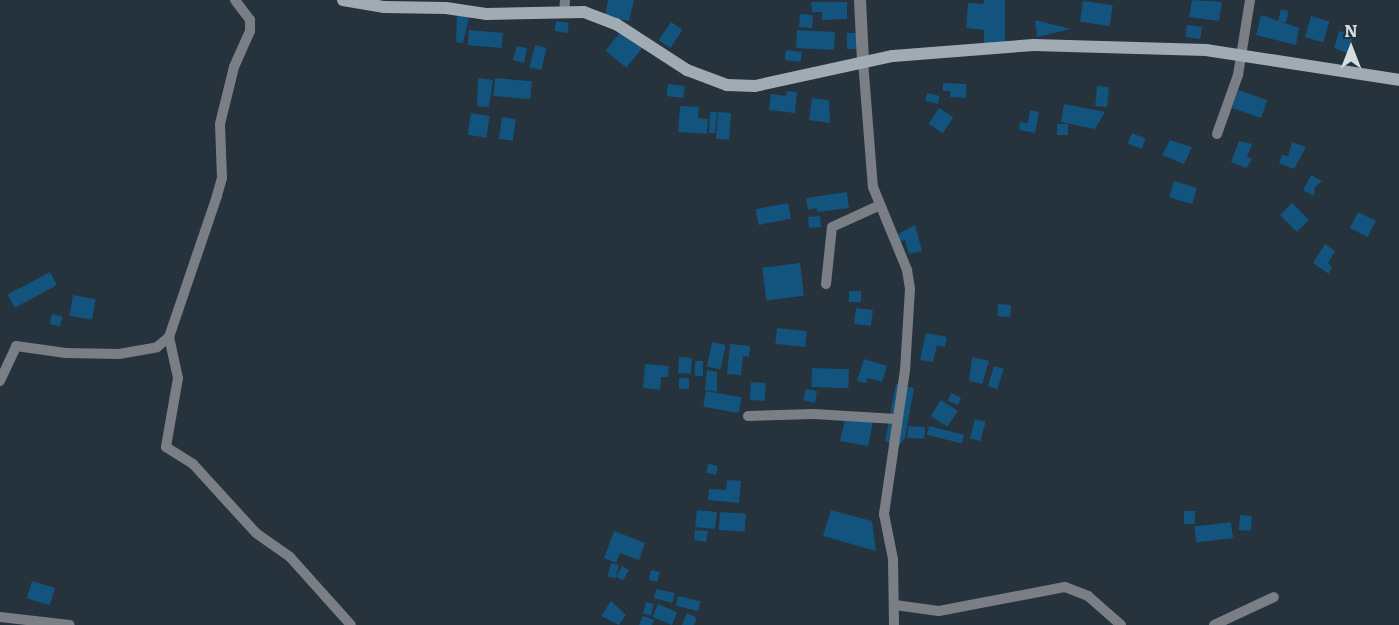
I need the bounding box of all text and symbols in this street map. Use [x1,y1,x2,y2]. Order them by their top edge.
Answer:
north arrow [1321,18,1381,78]
text: N [1344,18,1358,42]

